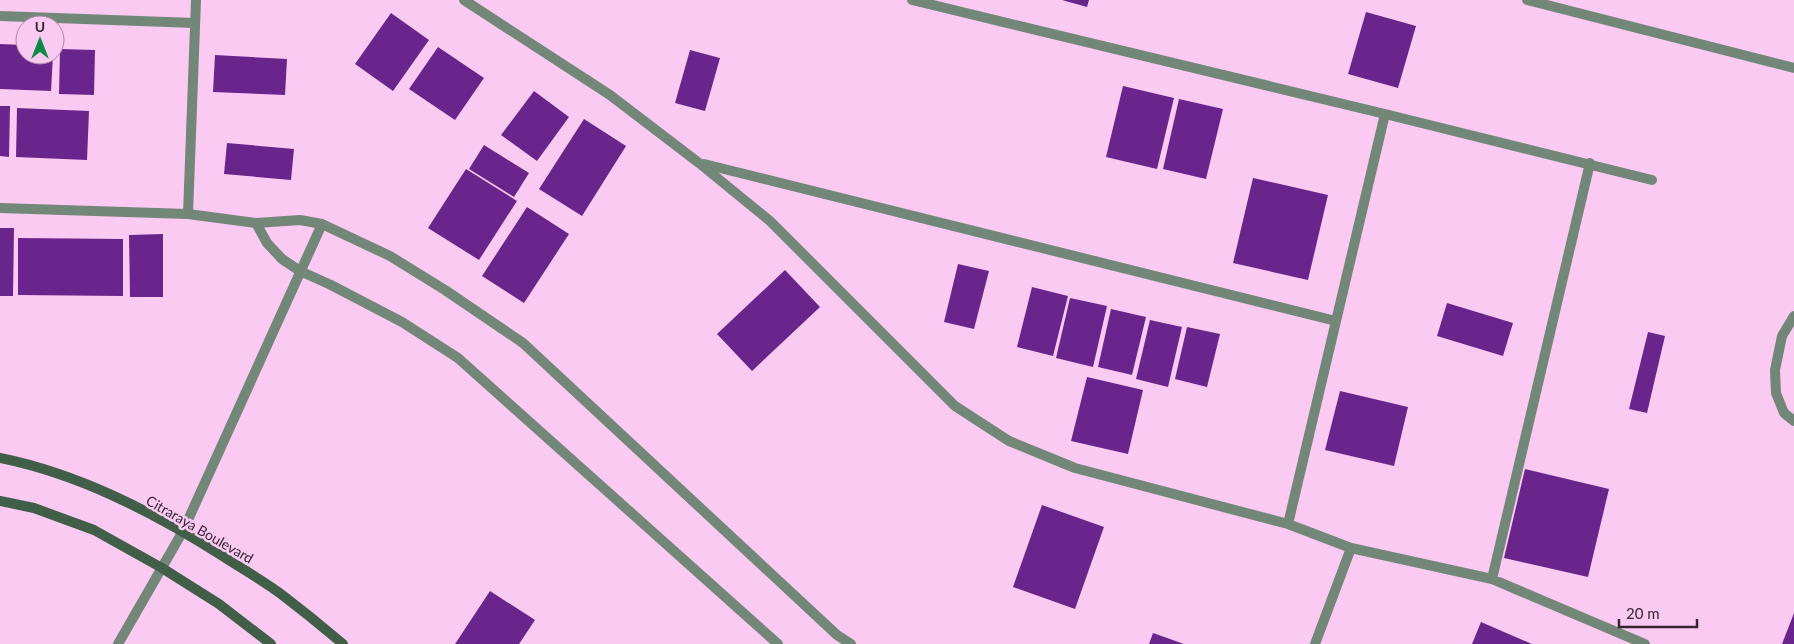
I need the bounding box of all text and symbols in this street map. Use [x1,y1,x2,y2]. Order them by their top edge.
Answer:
north arrow [15,15,65,65]
text: U [35,18,45,35]
street label: Citraraya Boulevard [143,491,257,567]
scale bar [1619,596,1696,628]
text: 20 m [1626,604,1660,622]

